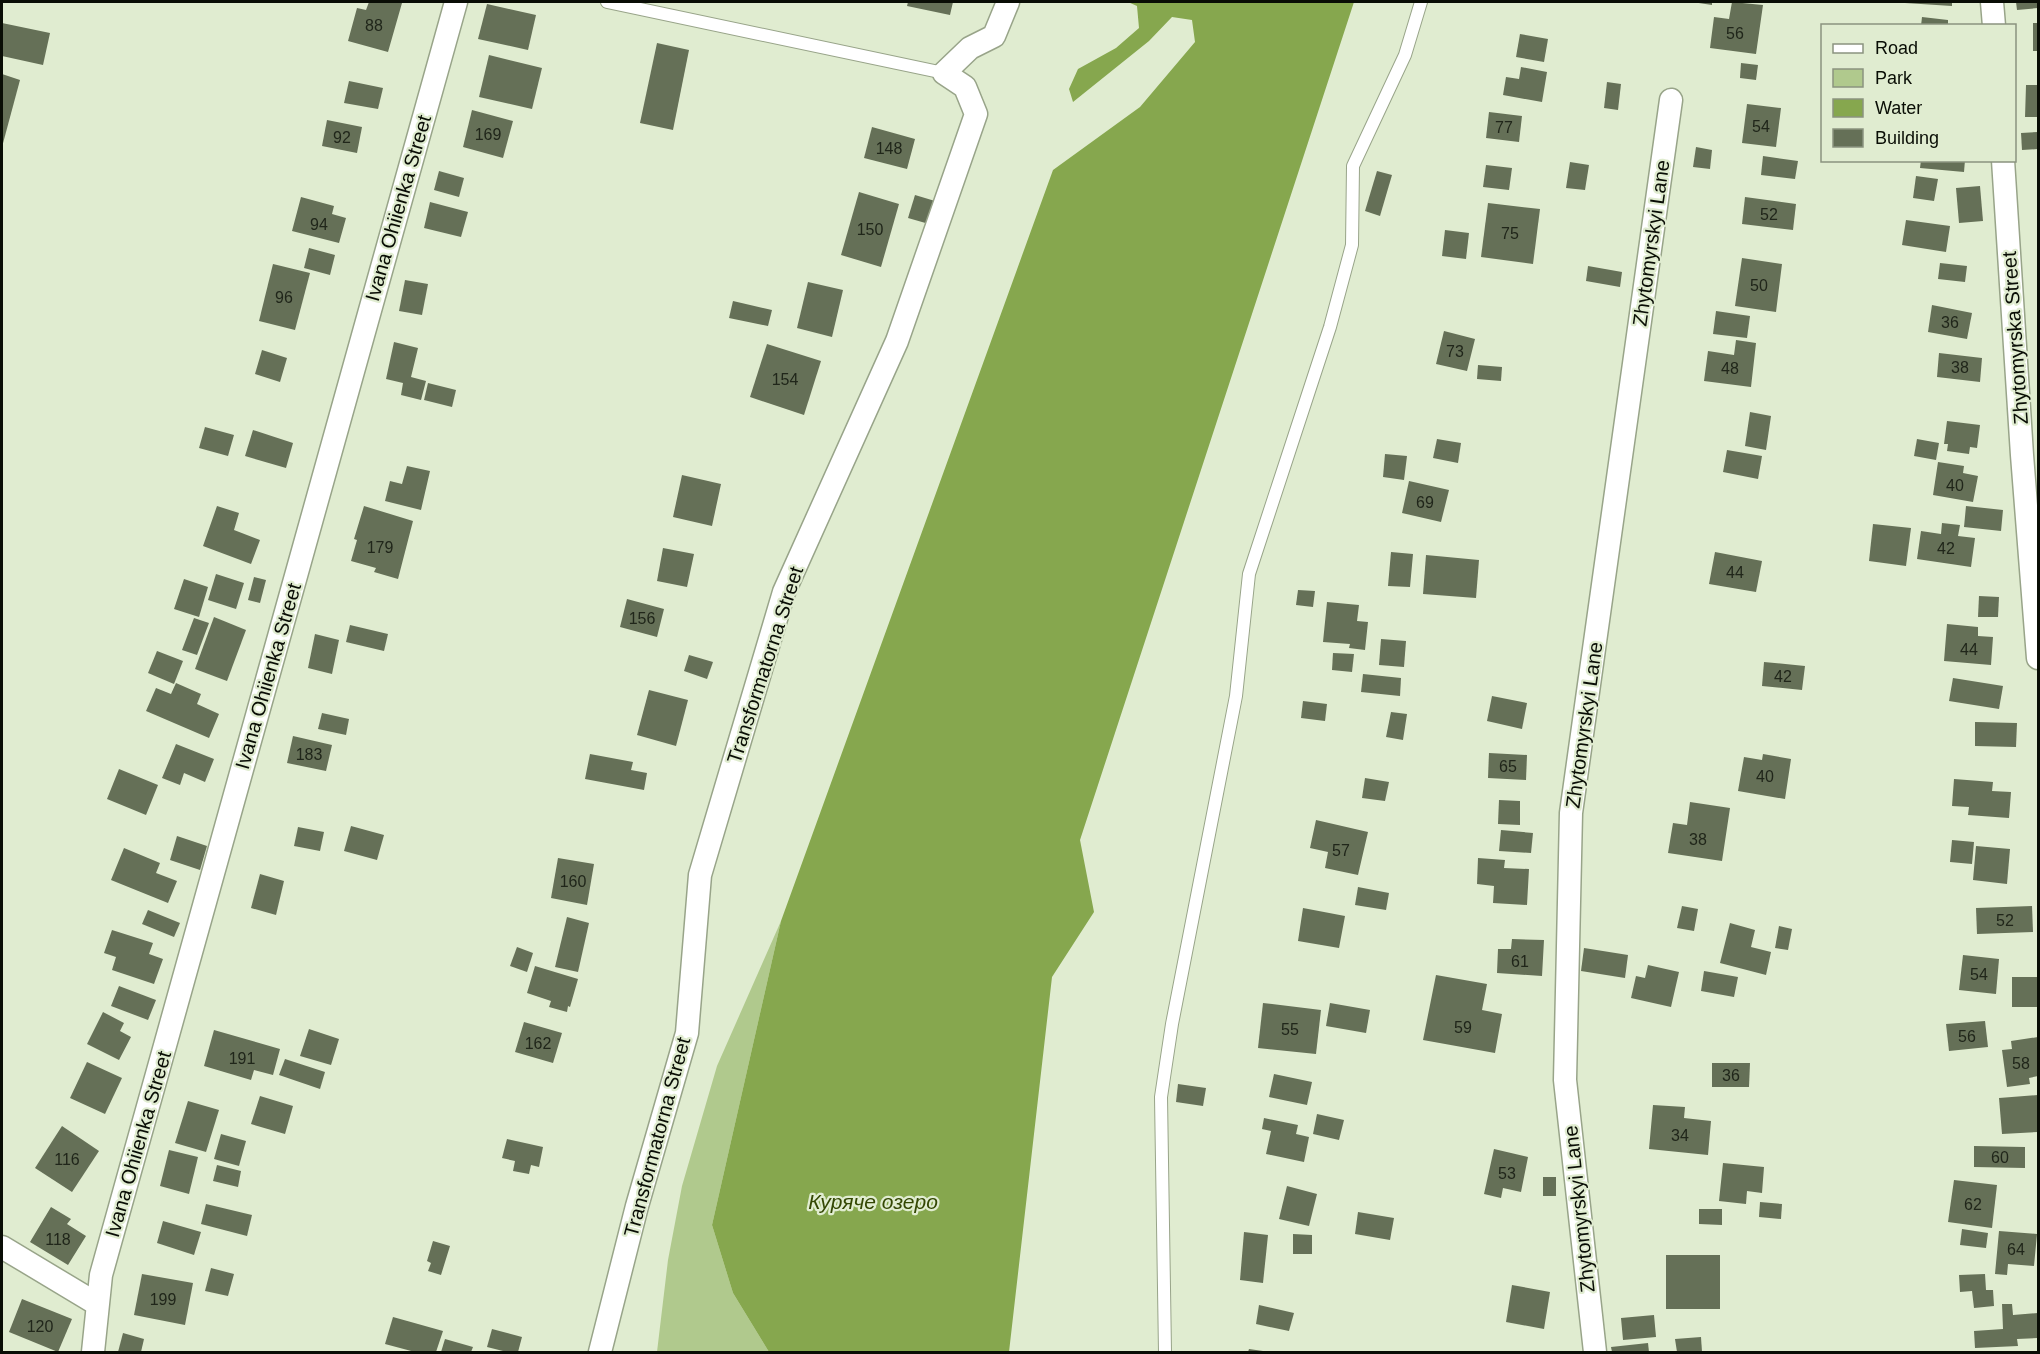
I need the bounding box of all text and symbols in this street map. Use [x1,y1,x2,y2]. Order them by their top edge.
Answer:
house number: 88 [365,17,383,34]
legend [1821,24,2016,162]
house number: 56 [1726,25,1744,42]
text: Road [1875,38,1918,58]
text: Park [1875,68,1913,88]
text: Water [1875,98,1922,118]
street label: Ivana Ohiienka Street [361,112,435,303]
house number: 54 [1752,118,1770,135]
house number: 77 [1495,119,1513,136]
house number: 169 [475,126,501,143]
text: Building [1875,128,1939,148]
house number: 92 [333,129,351,146]
house number: 148 [876,140,902,157]
street label: Zhytomyrskyi Lane [1628,158,1674,328]
house number: 52 [1760,206,1778,223]
house number: 94 [310,216,328,233]
house number: 150 [857,221,883,238]
house number: 75 [1501,225,1519,242]
street label: Zhytomyrska Street [1998,250,2032,425]
house number: 50 [1750,277,1768,294]
house number: 96 [275,289,293,306]
house number: 36 [1941,314,1959,331]
house number: 73 [1446,343,1464,360]
house number: 38 [1951,359,1969,376]
house number: 48 [1721,360,1739,377]
house number: 154 [772,371,798,388]
house number: 40 [1946,477,1964,494]
house number: 69 [1416,494,1434,511]
house number: 179 [367,539,393,556]
house number: 42 [1937,540,1955,557]
street label: Transformatorna Street [723,563,807,766]
house number: 44 [1726,564,1744,581]
street label: Ivana Ohiienka Street [231,580,305,771]
house number: 156 [629,610,655,627]
street label: Zhytomyrskyi Lane [1561,640,1607,810]
house number: 44 [1960,641,1978,658]
house number: 42 [1774,668,1792,685]
house number: 183 [296,746,322,763]
house number: 65 [1499,758,1517,775]
house number: 40 [1756,768,1774,785]
house number: 38 [1689,831,1707,848]
house number: 57 [1332,842,1350,859]
house number: 160 [560,873,586,890]
house number: 52 [1996,912,2014,929]
house number: 61 [1511,953,1529,970]
house number: 54 [1970,966,1988,983]
house number: 59 [1454,1019,1472,1036]
house number: 55 [1281,1021,1299,1038]
house number: 56 [1958,1028,1976,1045]
street label: Transformatorna Street [620,1034,694,1239]
house number: 162 [525,1035,551,1052]
street label: Ivana Ohiienka Street [101,1048,175,1239]
house number: 191 [229,1050,255,1067]
house number: 58 [2012,1055,2030,1072]
house number: 36 [1722,1067,1740,1084]
street label: Zhytomyrskyi Lane [1559,1124,1599,1294]
house number: 34 [1671,1127,1689,1144]
house number: 60 [1991,1149,2009,1166]
house number: 116 [54,1151,80,1168]
house number: 53 [1498,1165,1516,1182]
water label: Куряче озеро [808,1190,938,1213]
house number: 62 [1964,1196,1982,1213]
house number: 118 [45,1231,71,1248]
house number: 64 [2007,1241,2025,1258]
house number: 199 [150,1291,176,1308]
house number: 120 [27,1318,53,1335]

